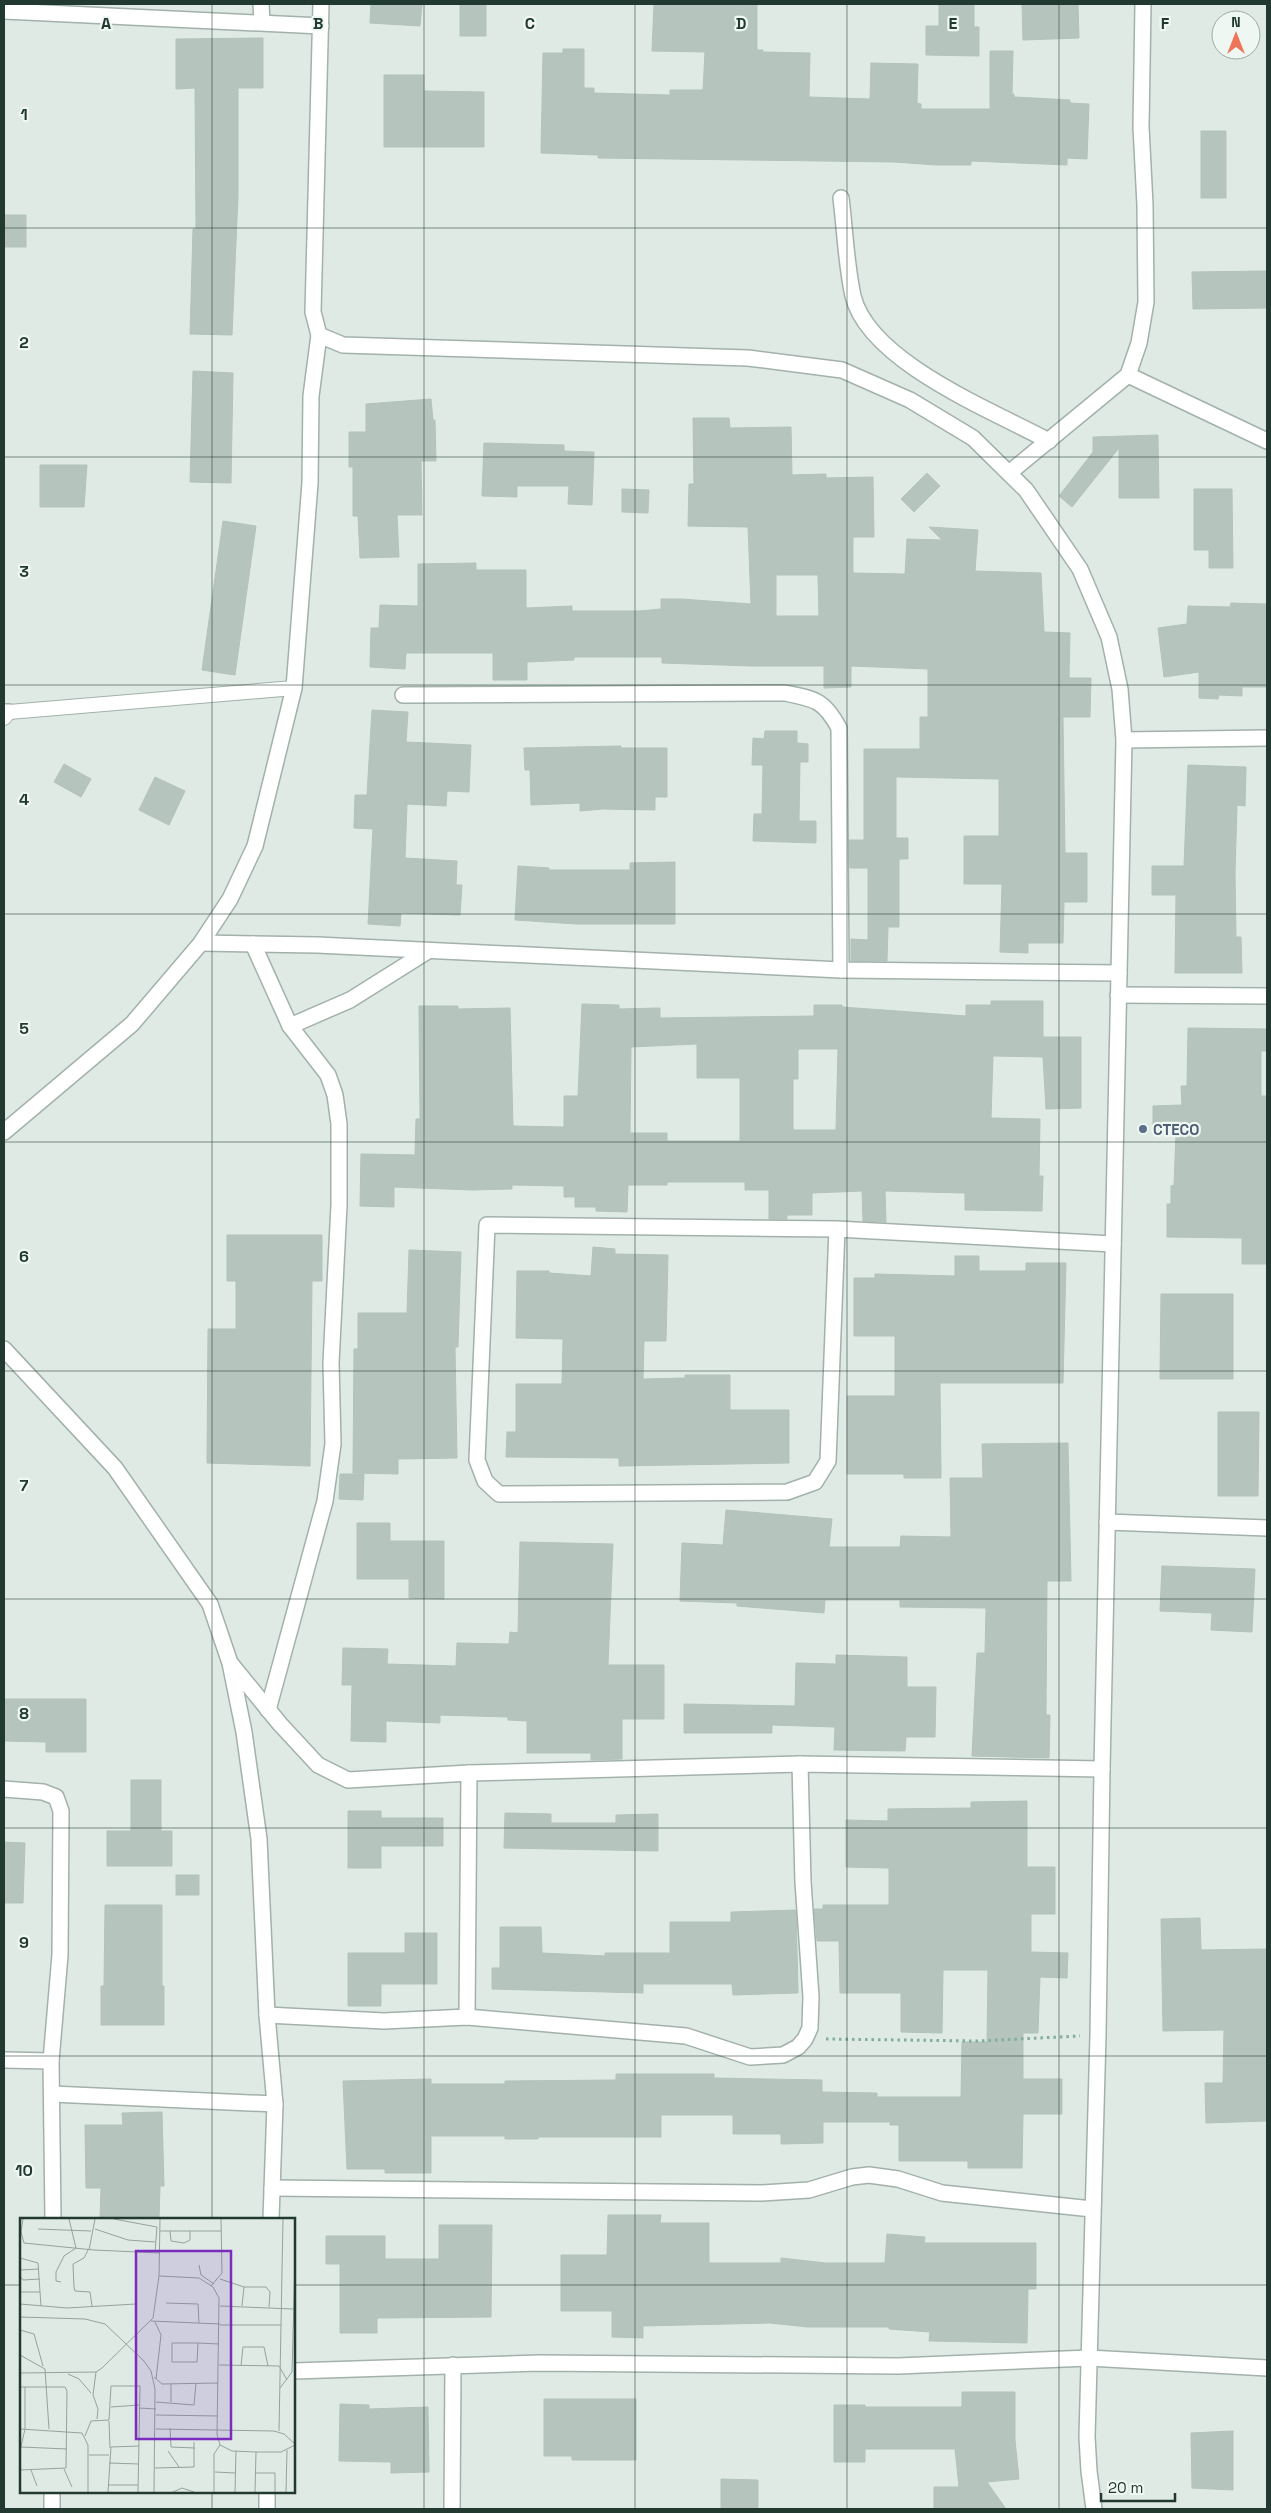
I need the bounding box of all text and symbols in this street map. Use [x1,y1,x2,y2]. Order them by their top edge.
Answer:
north arrow [1211,10,1261,60]
text: A [101,13,111,34]
text: B [313,13,323,34]
text: C [525,13,535,34]
text: D [736,13,746,34]
text: E [949,13,958,34]
text: F [1161,13,1170,34]
text: N [1231,13,1241,31]
text: 1 [20,104,28,125]
text: 2 [19,332,29,353]
text: 3 [19,561,29,582]
text: 4 [19,789,29,810]
text: 5 [19,1018,29,1039]
place label: CTECO [1153,1120,1199,1139]
marker: CTECO [1137,1123,1149,1135]
text: 6 [19,1246,29,1267]
text: 7 [20,1475,29,1496]
text: 8 [19,1703,29,1724]
text: 9 [19,1932,29,1953]
text: 10 [15,2160,33,2181]
inset map [20,2218,295,2493]
scale bar [1101,2470,1175,2502]
text: 20 m [1108,2478,1143,2497]

